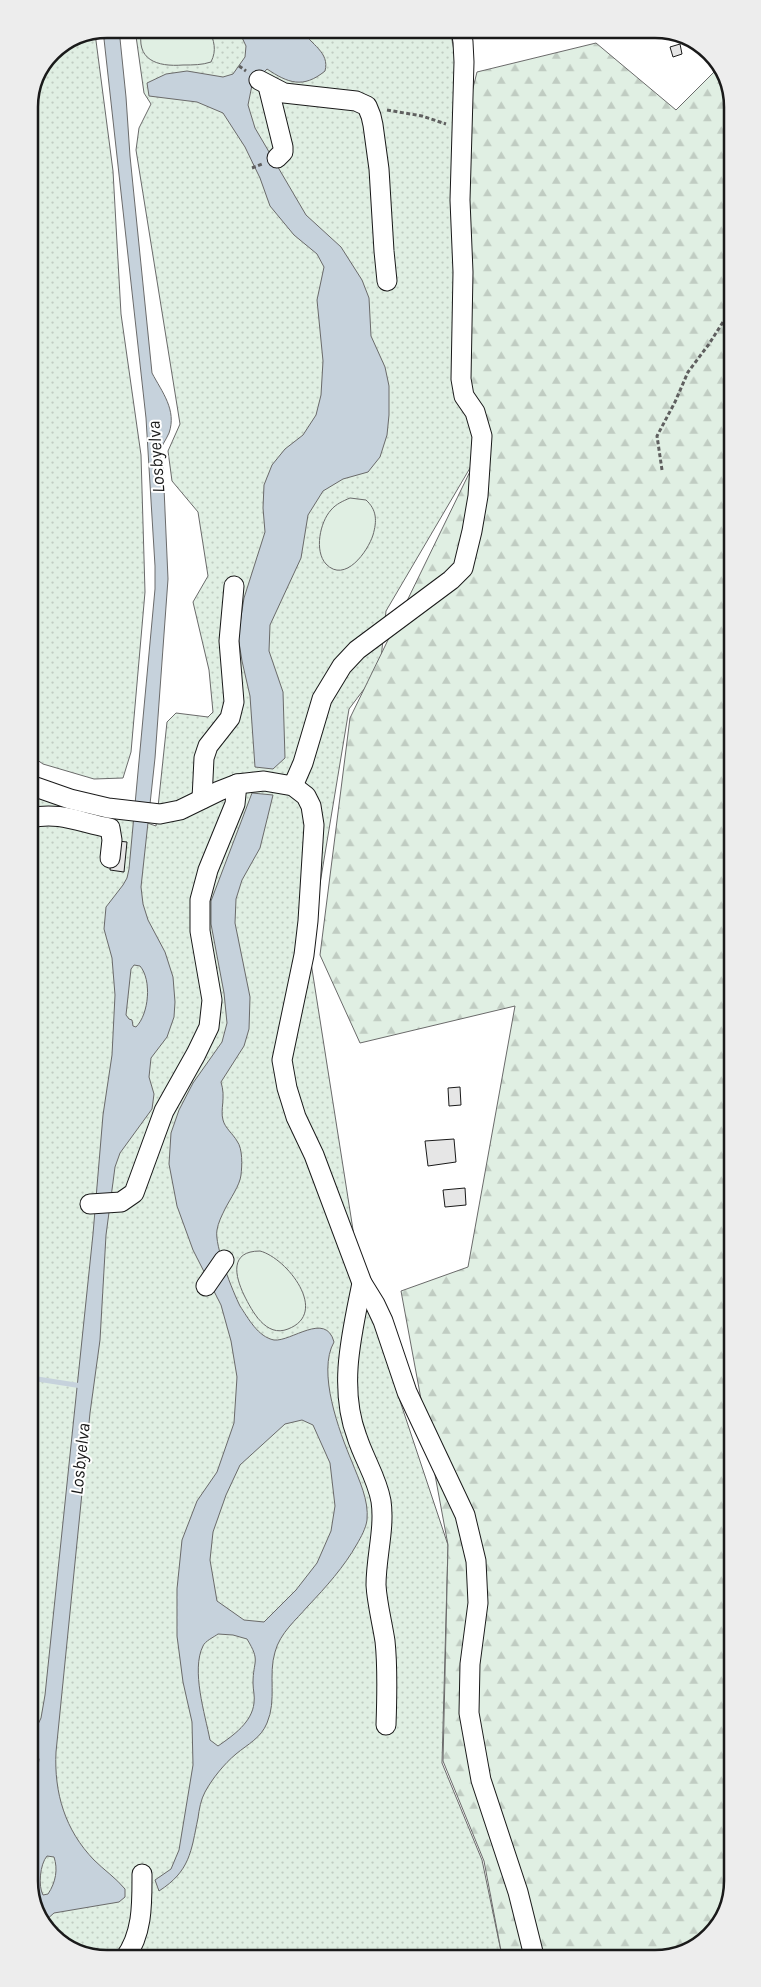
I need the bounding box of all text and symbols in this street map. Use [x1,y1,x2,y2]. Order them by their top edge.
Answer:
water label: Losbyelva [143,420,169,494]
water label: Losbyelva [65,1422,95,1496]

